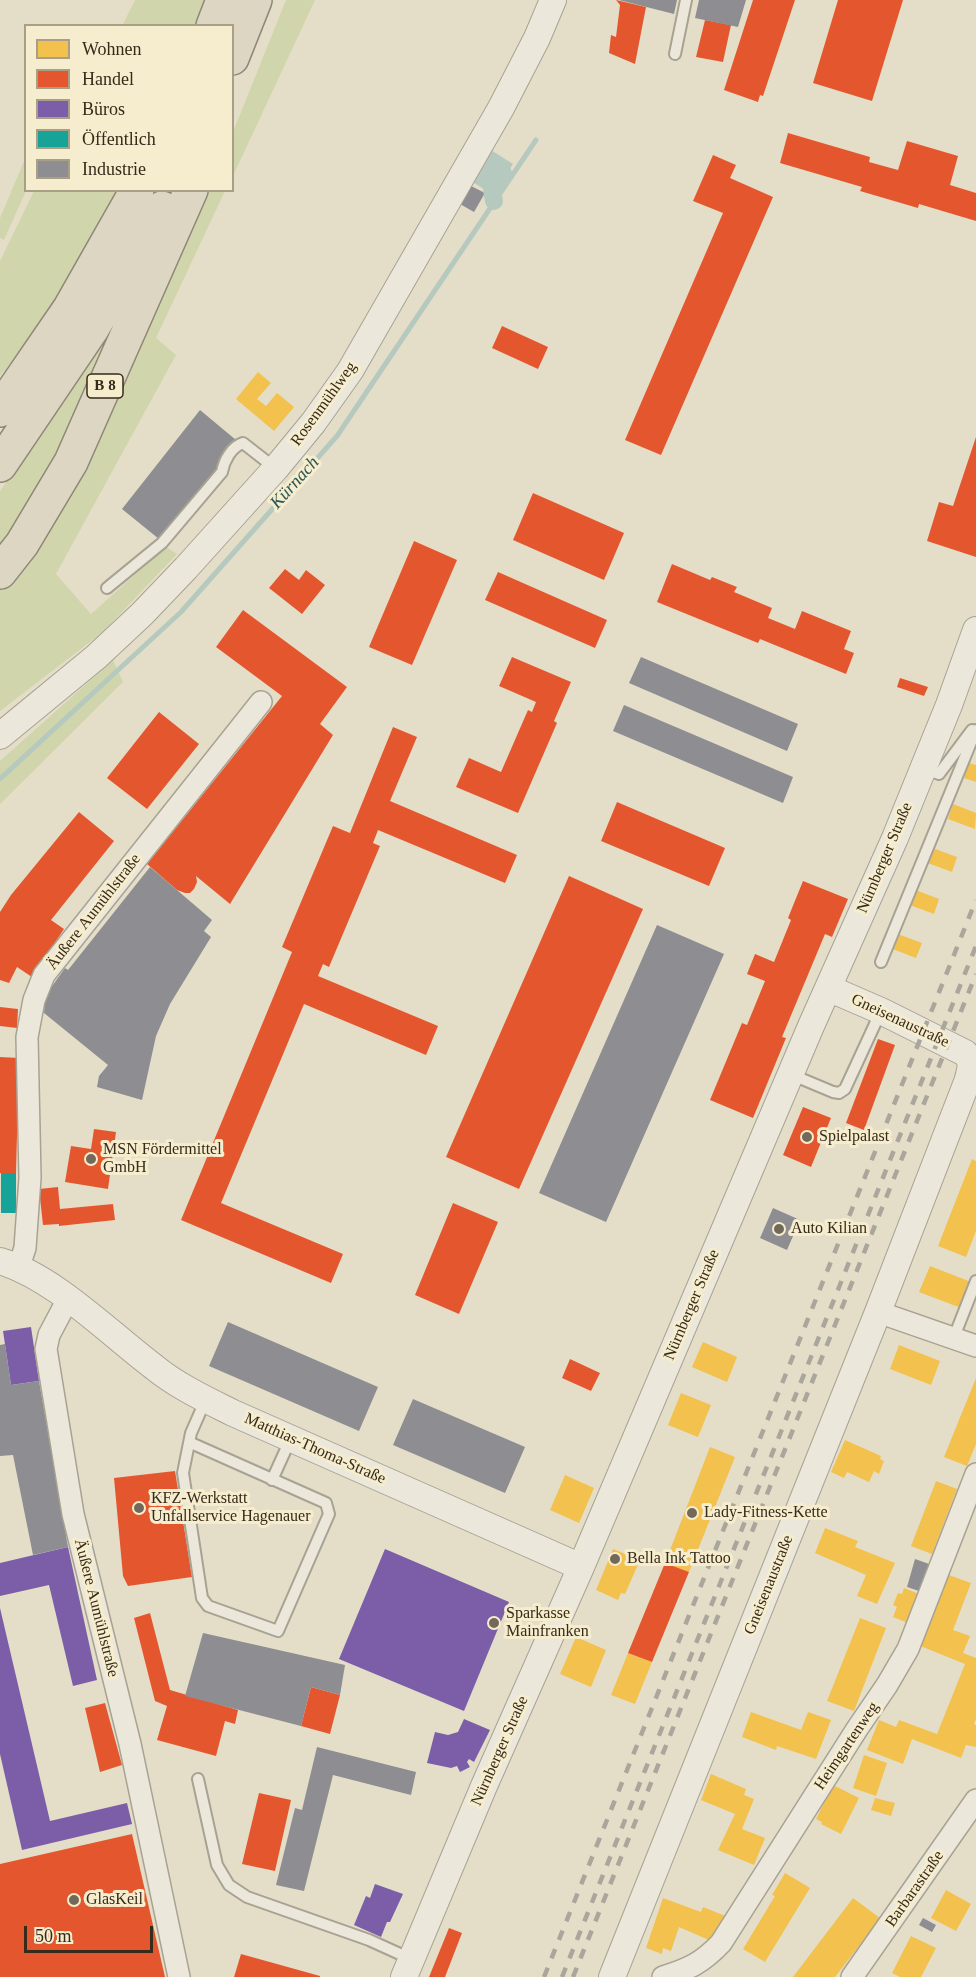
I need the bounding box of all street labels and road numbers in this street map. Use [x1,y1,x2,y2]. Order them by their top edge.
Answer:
street label: Rosenmühlweg [287,358,361,450]
road number: B 8 [87,374,123,398]
street label: Nürnberger Straße [853,800,917,916]
street label: Äußere Aumühlstraße [43,850,145,974]
street label: Gneisenaustraße [848,990,952,1052]
street label: Nürnberger Straße [660,1247,724,1363]
street label: Matthias-Thoma-Straße [241,1409,389,1489]
street label: Gneisenaustraße [740,1532,798,1638]
street label: Äußere Aumühlstraße [70,1537,122,1679]
street label: Nürnberger Straße [467,1693,533,1809]
street label: Heimgartenweg [810,1698,884,1794]
street label: Barbarastraße [882,1847,948,1931]

